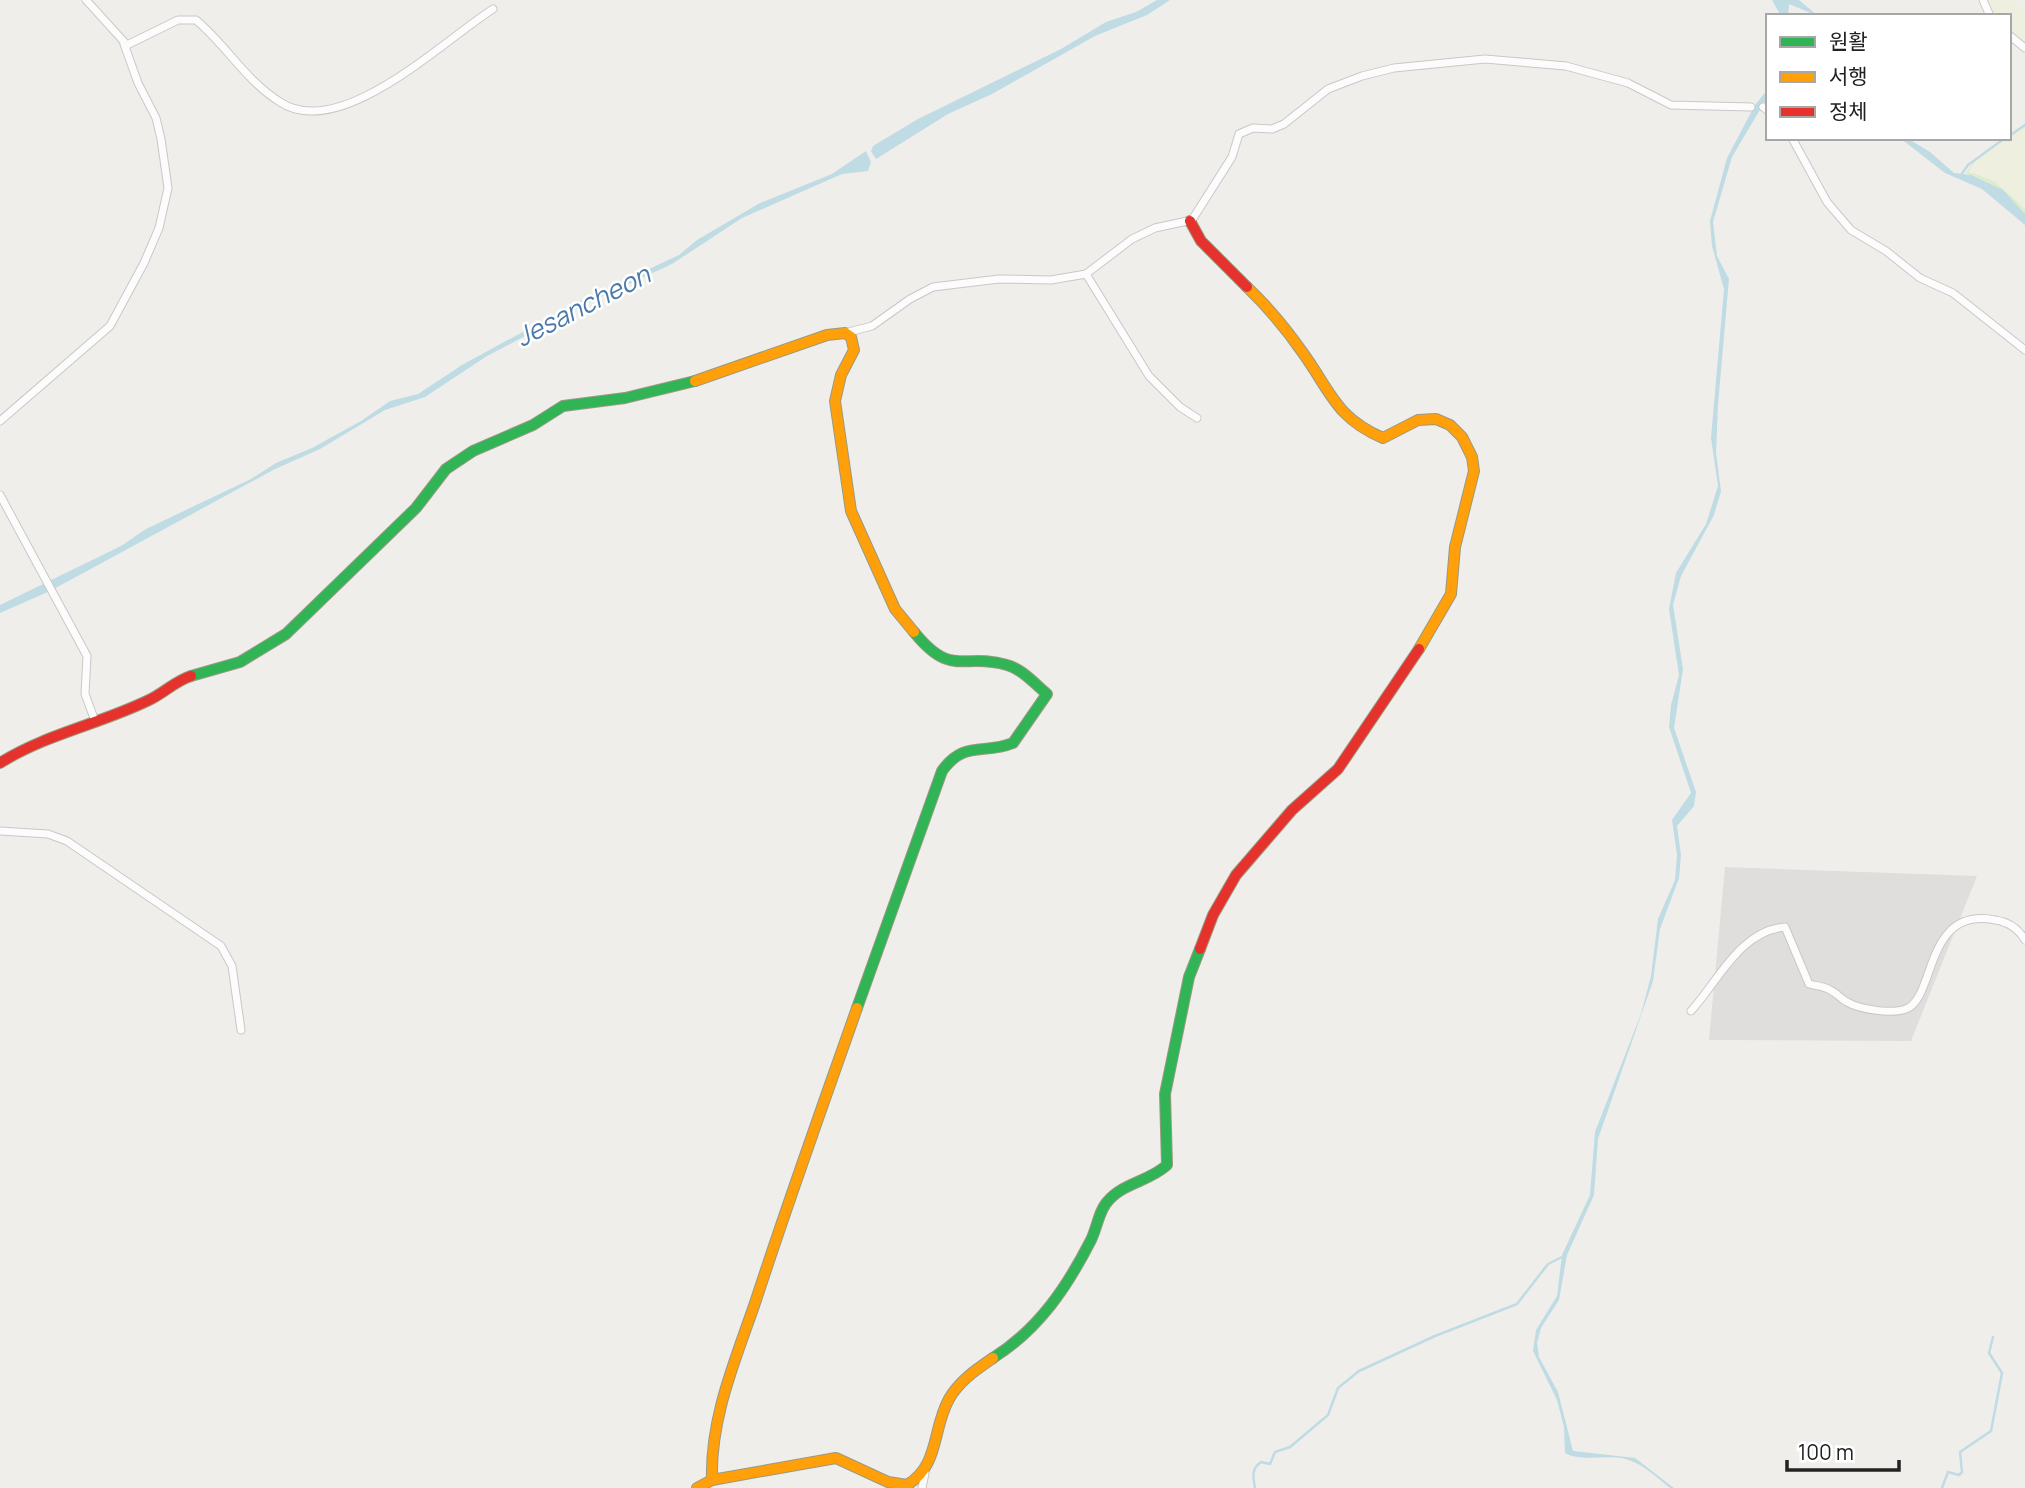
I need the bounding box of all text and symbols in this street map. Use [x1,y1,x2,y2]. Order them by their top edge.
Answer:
legend [1766,14,2011,140]
text: 원활 [1829,27,1868,55]
text: 서행 [1829,62,1868,90]
text: 정체 [1829,97,1868,125]
water label: Jesancheon [509,255,657,354]
scale bar [1787,1428,1899,1472]
text: 100 m [1798,1438,1854,1466]

